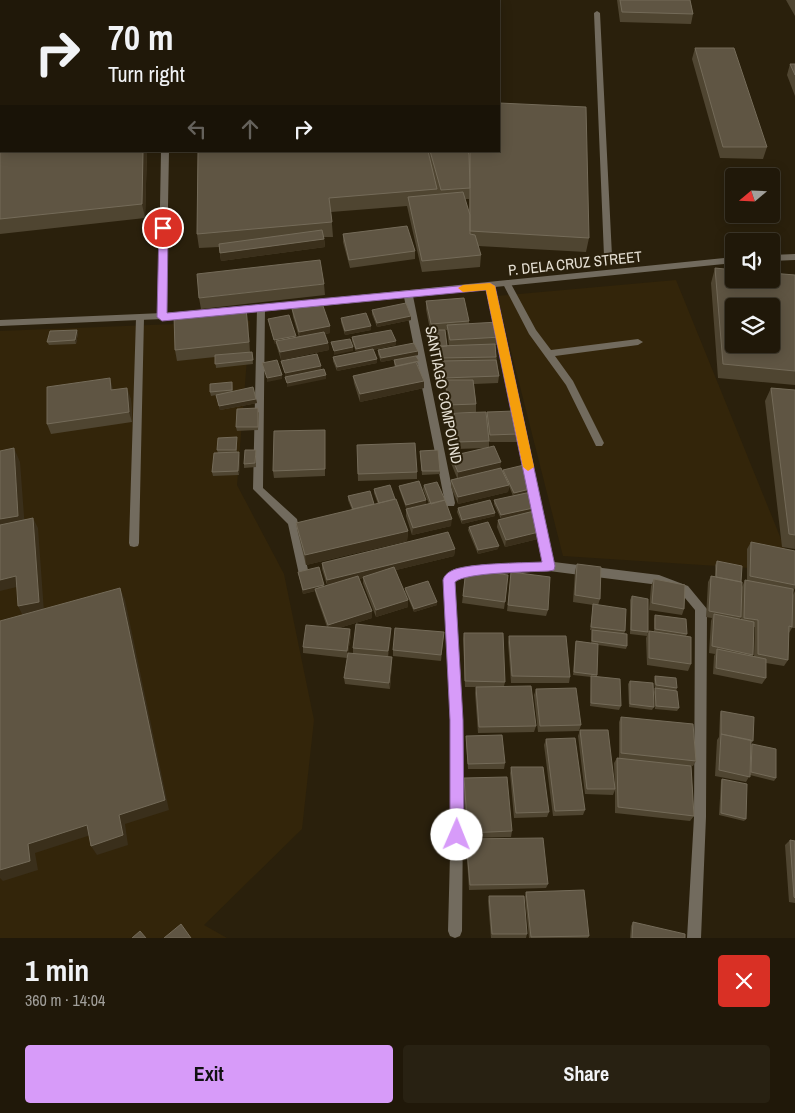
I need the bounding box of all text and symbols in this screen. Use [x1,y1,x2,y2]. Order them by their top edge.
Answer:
text: 70 m [108,14,173,61]
icon: right [25,20,90,85]
text: Turn right [108,59,185,89]
icon: left [183,115,211,143]
icon: ahead [236,115,264,143]
icon: right [289,115,317,143]
north arrow [725,168,780,222]
map controls [725,168,780,353]
pin [142,207,184,249]
icon: arrive [149,214,177,242]
button: sound [725,233,780,288]
street label: P. DELA CRUZ STREET [507,245,643,280]
button: layers [725,298,780,353]
street label: SANTIAGO COMPOUND [420,324,468,466]
position arrow [430,808,482,860]
text: 1 min [25,950,89,990]
button: close [718,955,770,1007]
text: 360 m · 14:04 [25,989,105,1011]
button: Exit [25,1045,393,1103]
button: Share [403,1045,770,1103]

